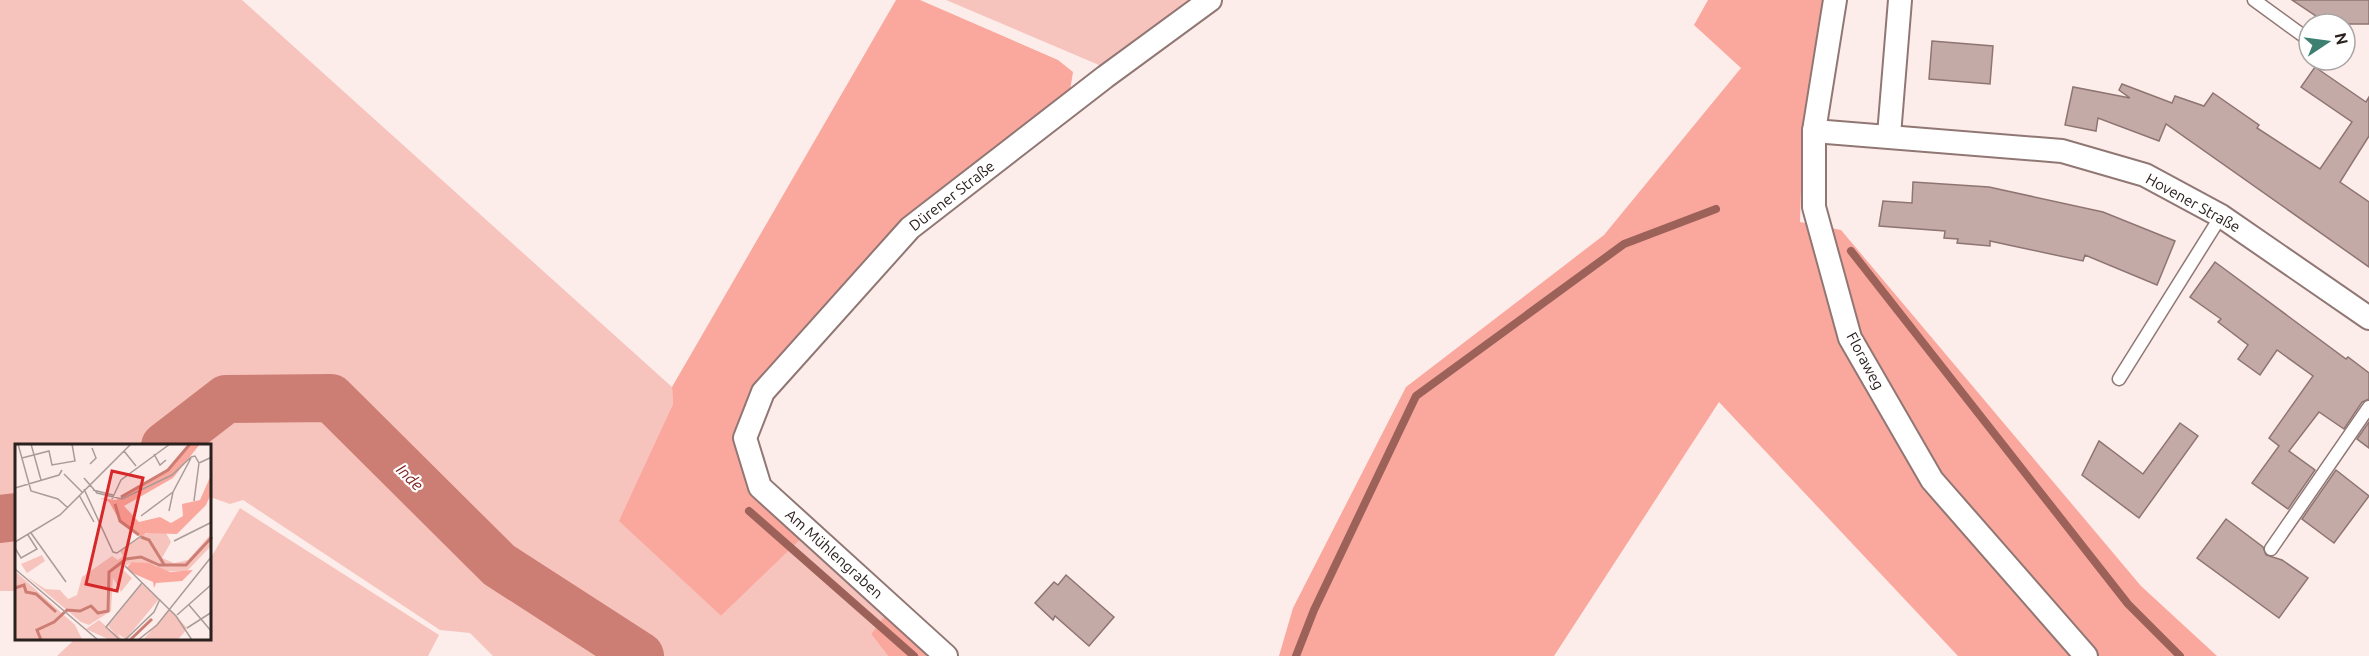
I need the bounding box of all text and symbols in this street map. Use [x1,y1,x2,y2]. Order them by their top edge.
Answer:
north arrow [2297,12,2357,72]
text: N [2332,31,2352,46]
street label: Dürener Straße [906,157,998,234]
street label: Hovener Straße [2143,170,2243,235]
street label: Floraweg [1843,329,1888,392]
inset map [15,444,212,641]
water label: Inde [393,460,427,494]
street label: Am Mühlengraben [782,506,886,602]

